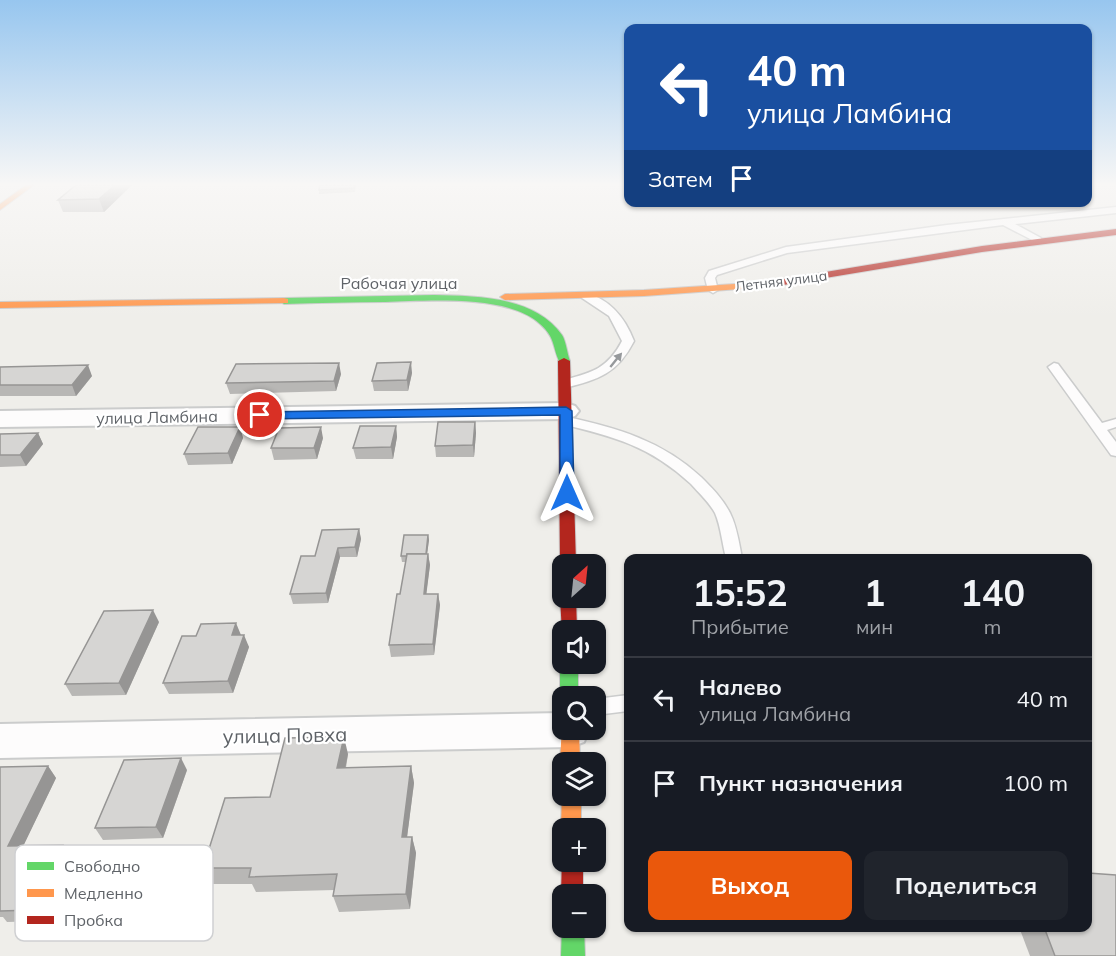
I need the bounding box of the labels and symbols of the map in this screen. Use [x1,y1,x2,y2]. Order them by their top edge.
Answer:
street label: Летняя улица [734,266,828,296]
street label: Рабочая улица [341,273,457,293]
one-way arrow [610,352,623,368]
pin [234,389,285,440]
street label: улица Ламбина [96,406,218,428]
position arrow [535,461,599,525]
north arrow [552,554,606,608]
street label: улица Повха [223,721,347,749]
legend [15,845,213,941]
text: Свободно [64,856,140,876]
text: Медленно [64,883,143,903]
text: Пробка [64,910,123,930]

